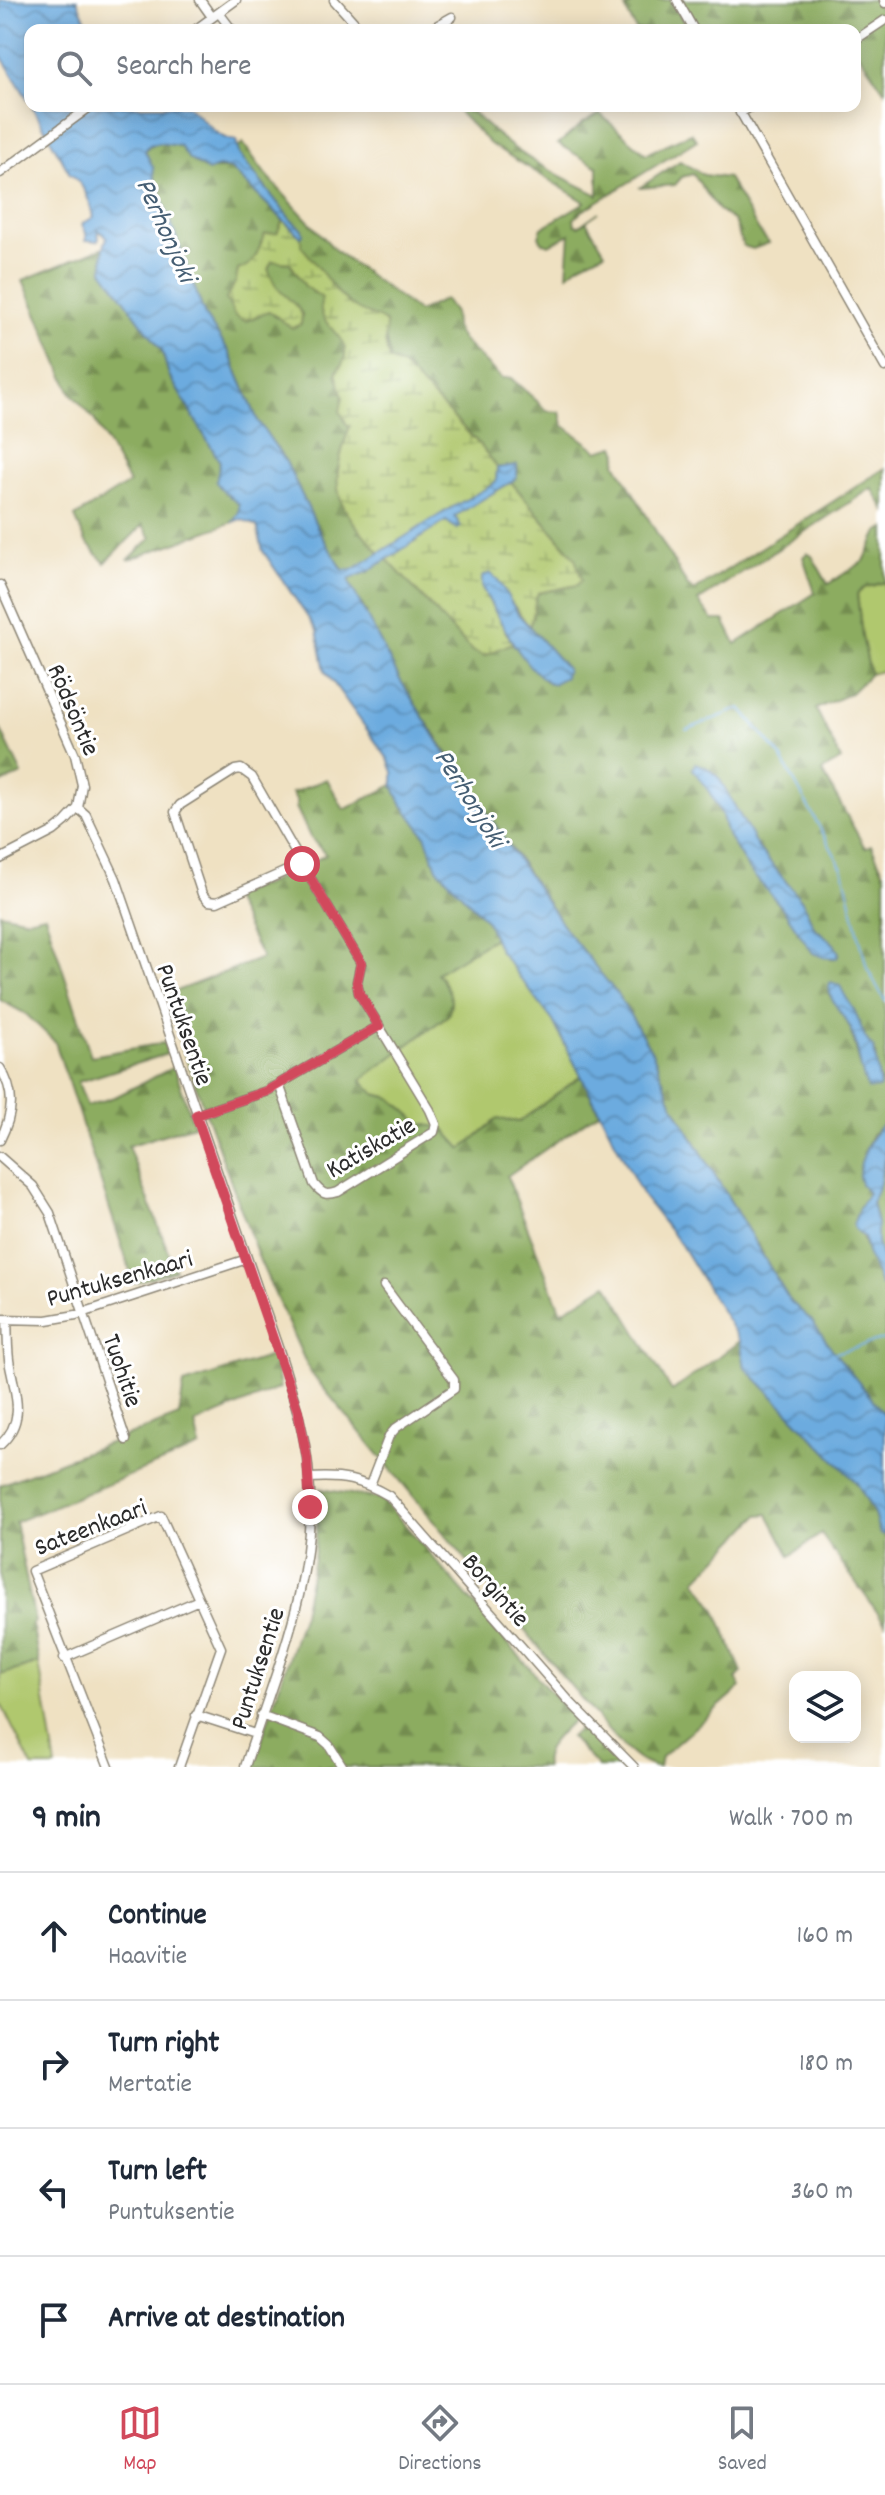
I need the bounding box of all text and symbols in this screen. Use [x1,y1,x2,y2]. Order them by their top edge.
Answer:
search box [24,24,861,112]
icon: search [52,46,96,90]
text: Search here [116,47,252,90]
water label: Perhonjoki [123,173,206,293]
street label: Rödsöntie [36,659,108,762]
water label: Perhonjoki [422,742,516,860]
route start [284,846,320,882]
street label: Puntuksentie [145,959,221,1091]
street label: Katiskatie [320,1108,424,1190]
street label: Puntuksenkaari [43,1242,198,1319]
street label: Tuohitie [91,1329,150,1413]
route end [292,1489,328,1525]
street label: Sateenkaari [30,1491,153,1568]
street label: Borgintie [452,1546,537,1636]
street label: Puntuksentie [222,1603,296,1735]
map controls [789,1671,861,1743]
button: layers [789,1671,861,1743]
text: 9 min [32,1795,101,1844]
text: Walk · 700 m [729,1801,853,1838]
text: Continue [108,1896,207,1939]
icon: ahead [32,1914,76,1958]
text: 160 m [797,1918,853,1955]
text: Haavitie [108,1939,187,1976]
text: Turn right [108,2024,219,2067]
icon: right [32,2042,76,2086]
text: 180 m [799,2046,853,2083]
text: Mertatie [108,2067,192,2104]
text: Turn left [108,2152,207,2195]
icon: left [32,2170,76,2214]
text: 360 m [791,2174,853,2211]
text: Puntuksentie [108,2195,235,2232]
icon: arrive [32,2298,76,2342]
text: Arrive at destination [108,2299,345,2342]
tab: Map [118,2401,162,2480]
tab: Directions [398,2401,482,2480]
tab: Saved [718,2401,767,2480]

